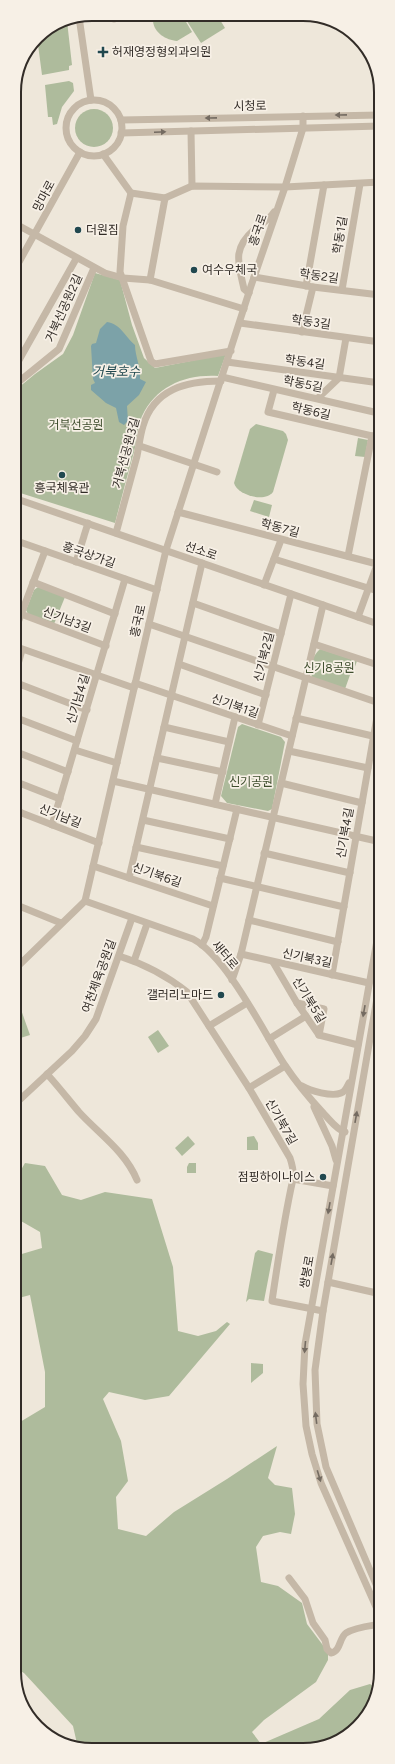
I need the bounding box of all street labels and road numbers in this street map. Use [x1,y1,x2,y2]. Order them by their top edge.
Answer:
street label: 시청로 [233,99,267,113]
street label: 망마로 [30,178,58,214]
street label: 흥국로 [246,212,270,248]
street label: 학동1길 [330,215,350,255]
street label: 학동2길 [298,266,340,286]
street label: 거북선공원2길 [43,272,85,344]
street label: 학동3길 [290,312,332,332]
street label: 학동4길 [284,352,326,372]
street label: 학동5길 [282,373,324,395]
street label: 학동6길 [290,400,332,422]
street label: 거북선공원3길 [110,416,142,490]
street label: 학동7길 [259,516,301,540]
street label: 흥국상가길 [61,539,117,571]
street label: 선소로 [183,539,219,563]
street label: 흥국로 [127,603,149,639]
street label: 신기남3길 [41,605,93,635]
street label: 신기북2길 [251,631,277,683]
street label: 신기남4길 [64,672,92,726]
street label: 신기북1길 [209,691,261,721]
street label: 신기남길 [37,802,83,830]
street label: 신기북4길 [334,806,356,860]
street label: 신기북6길 [131,860,183,890]
street label: 여천체육공원길 [79,937,119,1015]
street label: 새터로 [209,938,241,972]
street label: 신기북3길 [281,946,333,970]
street label: 신기북5길 [290,975,328,1025]
street label: 신기북7길 [262,1097,300,1147]
street label: 쌍봉로 [297,1254,317,1290]

